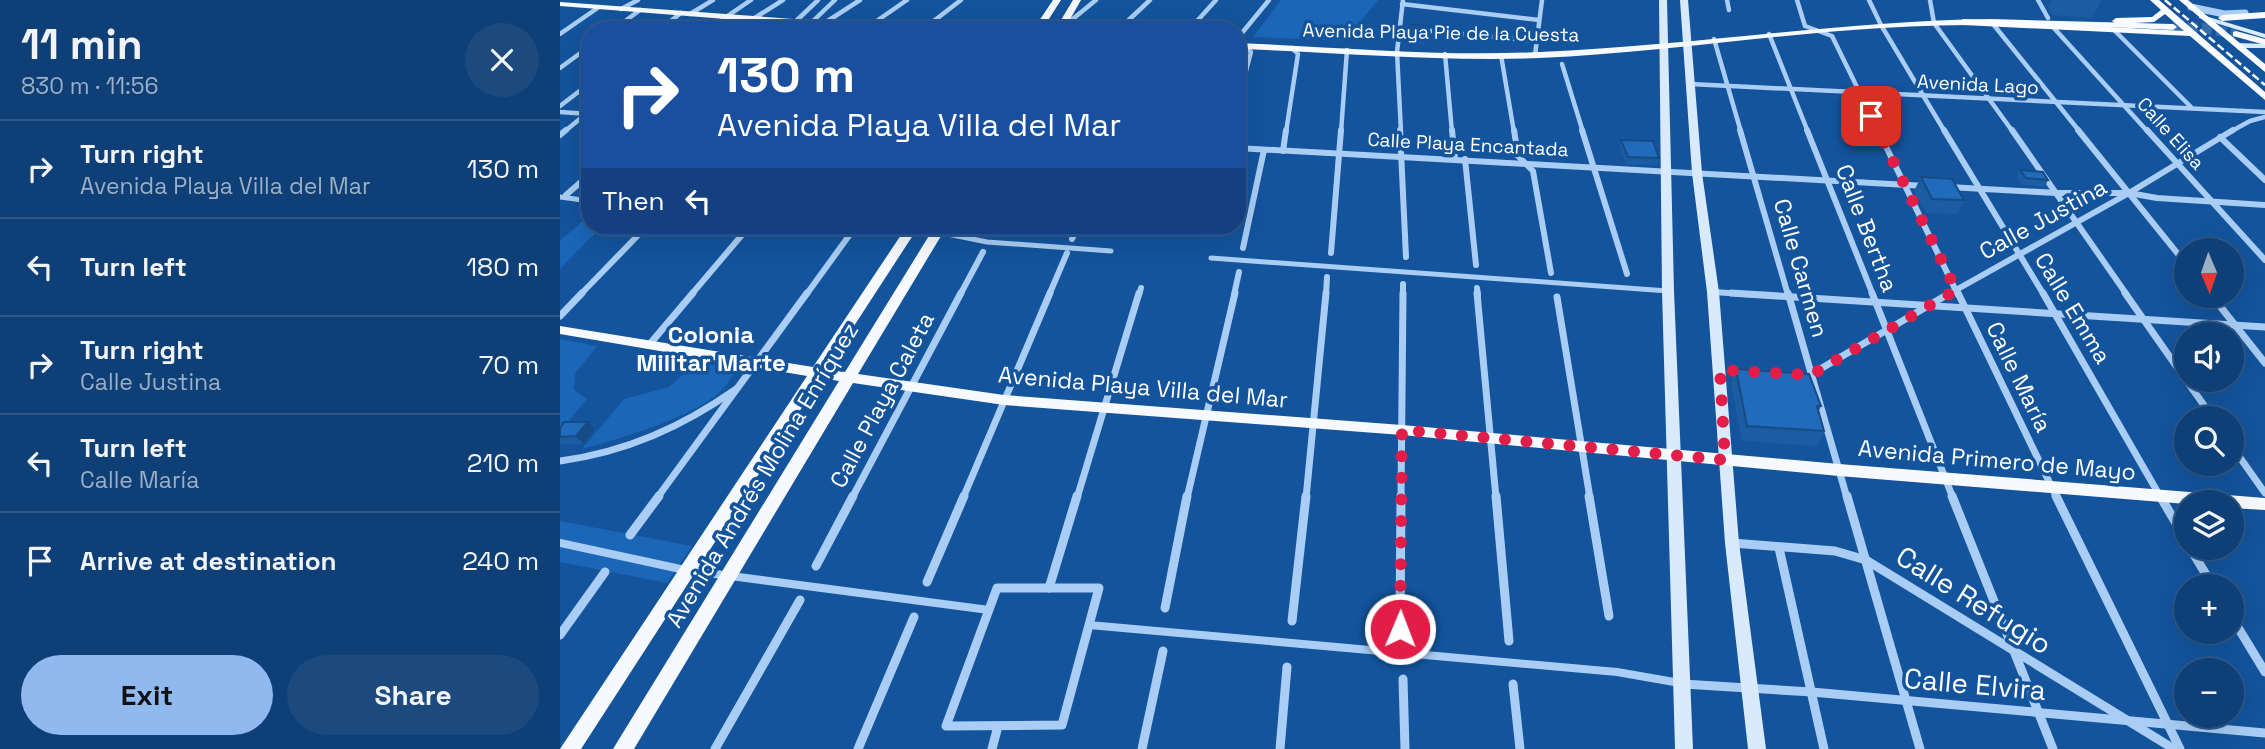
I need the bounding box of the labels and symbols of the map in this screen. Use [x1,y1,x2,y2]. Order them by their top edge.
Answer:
street label: Avenida Playa Pie de la Cuesta [1302,18,1580,47]
street label: Avenida Lago [1916,69,2040,100]
pin [1841,86,1901,146]
street label: Calle Elisa [2131,92,2210,175]
street label: Calle Playa Encantada [1367,127,1569,162]
street label: Calle Bertha [1829,160,1905,296]
street label: Calle Justina [1974,172,2112,266]
street label: Calle Carmen [1767,195,1835,341]
north arrow [2174,238,2244,308]
street label: Calle Emma [2028,247,2118,369]
street label: Calle Playa Caleta [823,307,941,493]
street label: Avenida Andrés Molina Enríquez [659,317,865,633]
street label: Calle María [1979,317,2059,437]
district label: Colonia Militar Marte [636,319,786,378]
street label: Avenida Playa Villa del Mar [997,359,1289,415]
street label: Avenida Primero de Mayo [1857,433,2137,487]
street label: Calle Refugio [1889,538,2059,662]
position arrow [1363,592,1437,666]
street label: Calle Elvira [1903,660,2047,708]

